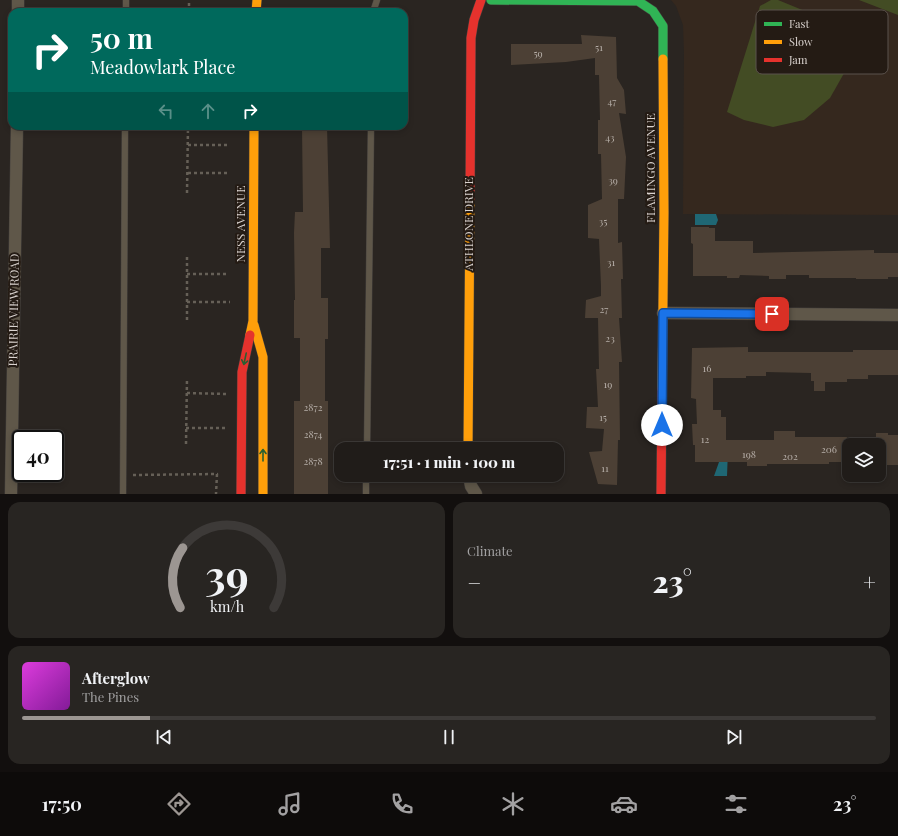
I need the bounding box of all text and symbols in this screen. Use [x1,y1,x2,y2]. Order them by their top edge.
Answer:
legend [756,10,888,74]
text: Fast [789,16,809,31]
text: 50 m [90,19,153,56]
icon: right [24,24,76,76]
text: Slow [789,34,813,49]
house number: 51 [595,40,603,54]
house number: 59 [533,46,543,60]
text: Jam [788,52,808,67]
text: Meadowlark Place [90,55,235,79]
house number: 47 [608,94,616,108]
icon: left [155,100,177,122]
icon: ahead [197,100,219,122]
icon: right [239,100,261,122]
street label: FLAMINGO AVENUE [642,113,658,223]
house number: 43 [605,130,615,144]
house number: 39 [608,173,618,187]
street label: ATHLONE DRIVE [460,177,476,272]
street label: NESS AVENUE [232,185,248,263]
house number: 35 [599,214,607,228]
street label: PRAIRIE VIEW ROAD [4,253,22,367]
house number: 31 [607,255,615,269]
pin [755,297,789,331]
house number: 27 [600,302,608,316]
icon: arrive [761,303,783,325]
house number: 23 [605,331,615,345]
one-way arrow [241,352,249,365]
house number: 16 [703,361,711,375]
house number: 19 [604,377,612,391]
house number: 2872 [304,400,323,414]
position arrow [641,404,683,446]
house number: 15 [599,410,607,424]
house number: 2874 [304,427,322,441]
speed limit sign: 40 [12,430,64,482]
house number: 12 [701,432,709,446]
map controls [842,438,886,482]
button: layers [842,438,886,482]
house number: 206 [821,442,837,456]
house number: 198 [742,447,756,461]
one-way arrow [259,449,267,462]
house number: 202 [782,449,798,463]
text: 17:51 · 1 min · 100 m [383,452,515,472]
house number: 2878 [303,454,323,468]
house number: 11 [601,461,609,475]
text: Climate [467,542,513,559]
text: 39 [205,546,248,601]
text: 23° [652,561,692,601]
text: − [467,567,481,597]
text: + [863,567,876,597]
text: km/h [209,597,244,616]
text: Afterglow [82,668,150,688]
text: The Pines [82,688,139,705]
icon: previous [153,726,175,748]
icon: pause [438,726,460,748]
icon: next [723,726,745,748]
icon: directions [165,790,193,818]
icon: music [276,790,304,818]
icon: phone [388,790,416,818]
icon: climate [499,790,527,818]
icon: car [610,790,638,818]
icon: filters [722,790,750,818]
text: 17:50 [42,792,82,816]
text: 23° [833,792,856,816]

